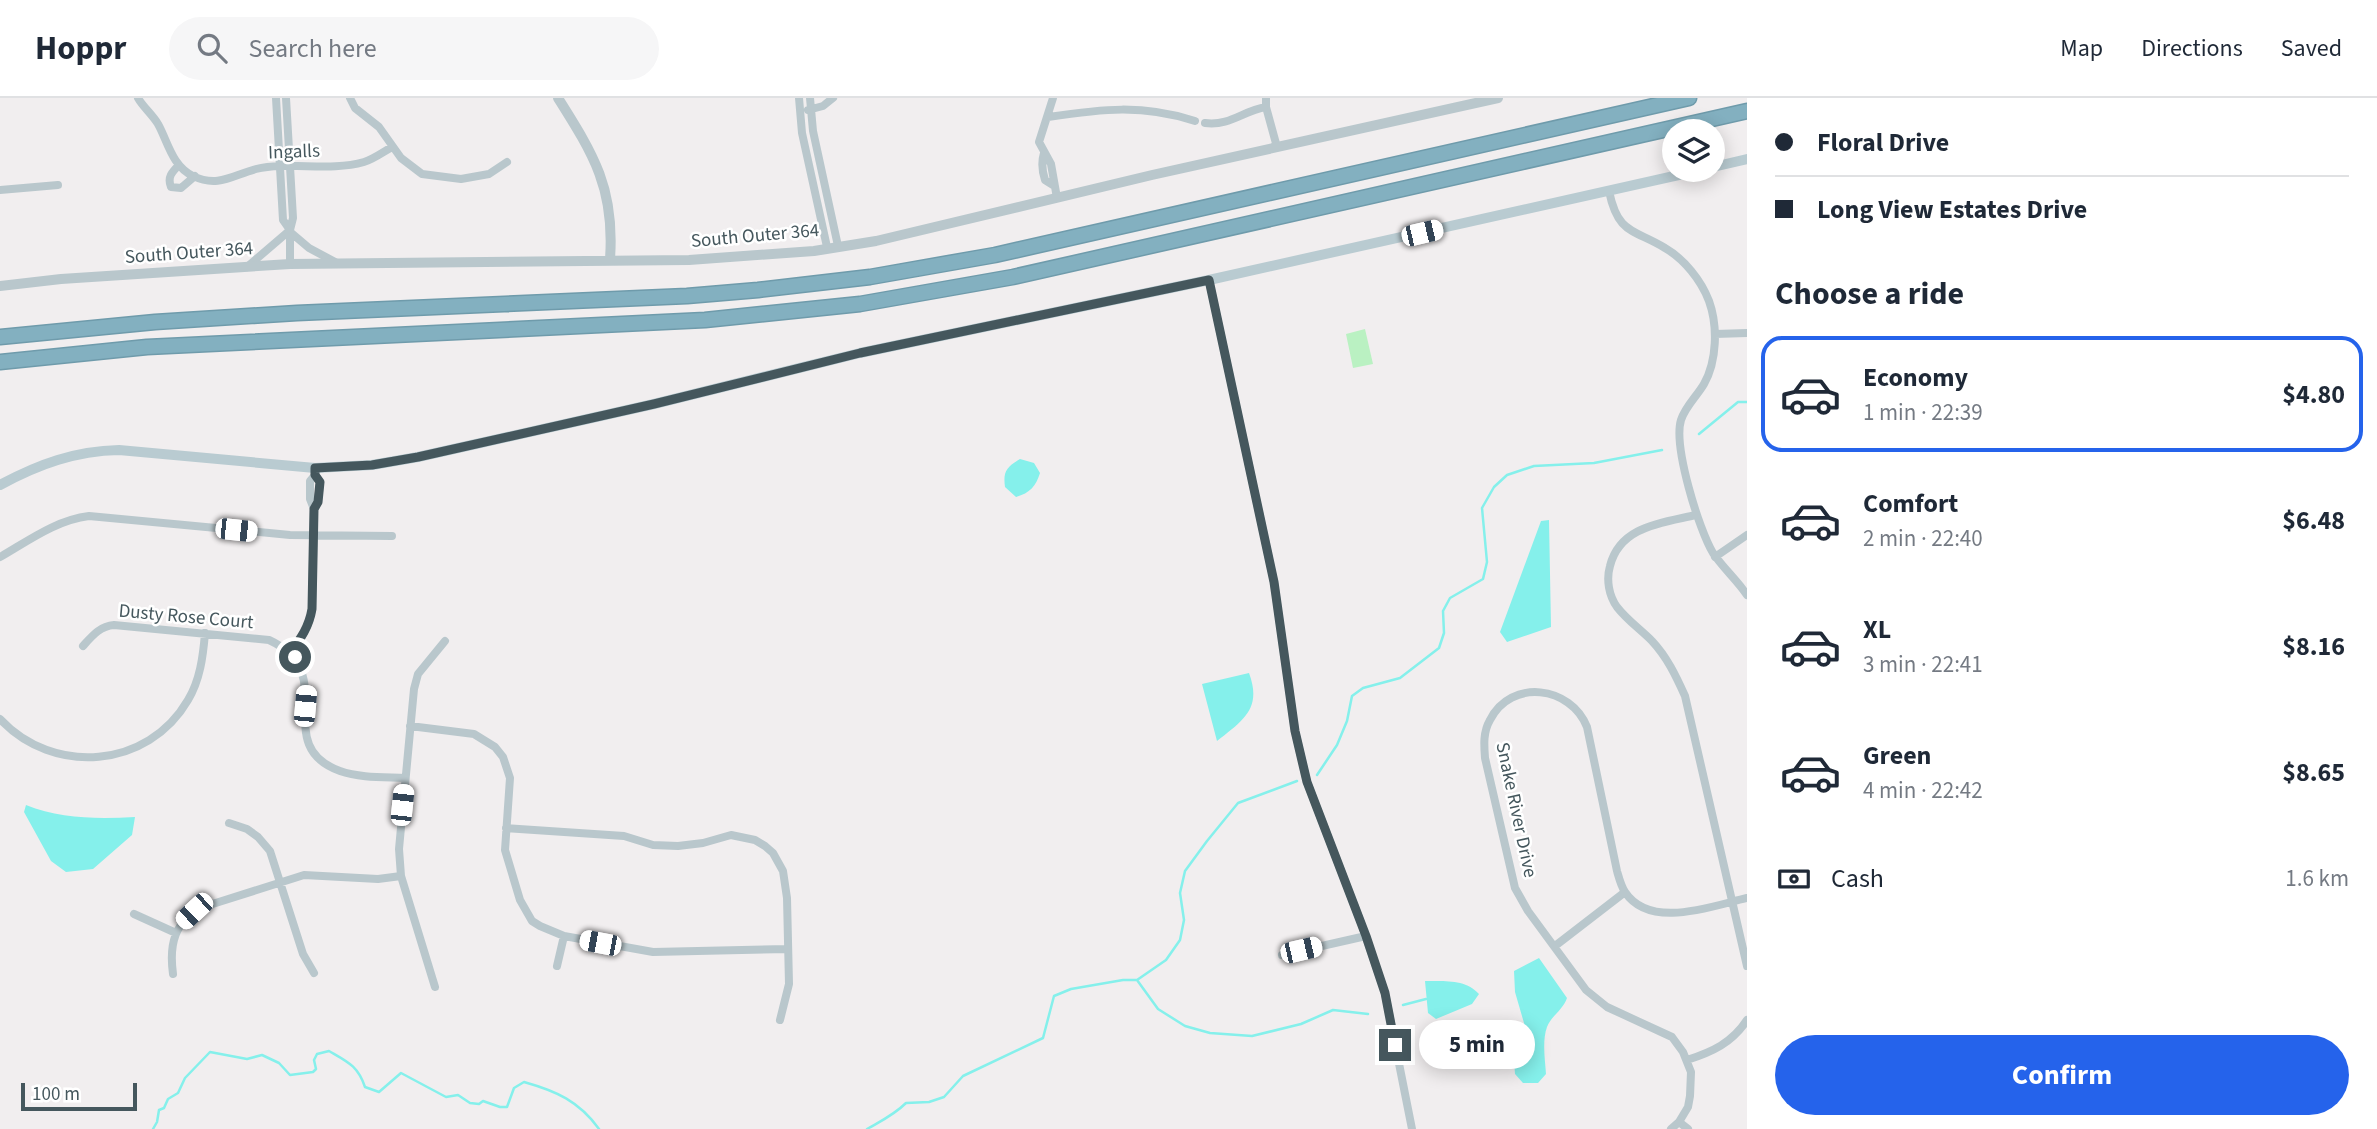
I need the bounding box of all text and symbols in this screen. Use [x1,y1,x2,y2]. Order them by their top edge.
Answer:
search box [169,17,659,80]
text: Hoppr [35,25,127,72]
icon: search [193,29,231,67]
text: Search here [249,30,377,67]
text: Map [2060,31,2103,66]
text: Directions [2141,31,2243,66]
text: Saved [2281,31,2342,66]
map controls [1662,119,1725,182]
button: layers [1662,119,1725,182]
text: Floral Drive [1817,124,1949,161]
street label: Ingalls [268,138,320,166]
text: Long View Estates Drive [1817,191,2087,228]
street label: South Outer 364 [690,217,820,255]
car [1400,218,1445,248]
street label: South Outer 364 [124,235,254,271]
text: Choose a ride [1775,271,1964,317]
text: Economy [1863,359,1968,396]
icon: car [1779,363,1842,426]
text: $4.80 [2282,376,2345,413]
text: 1 min · 22:39 [1863,396,1983,429]
text: Comfort [1863,485,1958,522]
icon: car [1779,489,1842,552]
text: $6.48 [2282,502,2345,539]
car [215,517,258,543]
text: 2 min · 22:40 [1863,522,1983,555]
street label: Dusty Rose Court [117,598,255,636]
text: XL [1863,611,1891,648]
icon: car [1779,615,1842,678]
text: $8.16 [2282,628,2345,665]
route start [279,641,311,673]
text: 3 min · 22:41 [1863,648,1983,681]
car [293,684,318,728]
text: Green [1863,737,1931,774]
street label: Snake River Drive [1488,740,1544,880]
icon: car [1779,741,1842,804]
text: $8.65 [2282,754,2345,791]
text: 4 min · 22:42 [1863,774,1983,807]
car [390,783,415,827]
icon: cash [1775,860,1813,898]
text: Cash [1831,860,1884,897]
text: 1.6 km [2285,862,2349,895]
car [172,889,217,933]
car [578,929,623,957]
car [1279,935,1324,965]
callout: 5 min [1420,1020,1535,1070]
text: 5 min [1449,1028,1505,1061]
route end [1379,1029,1411,1061]
button: Confirm [1775,1035,2349,1115]
scale bar [21,1080,136,1112]
text: 100 m [32,1081,80,1108]

